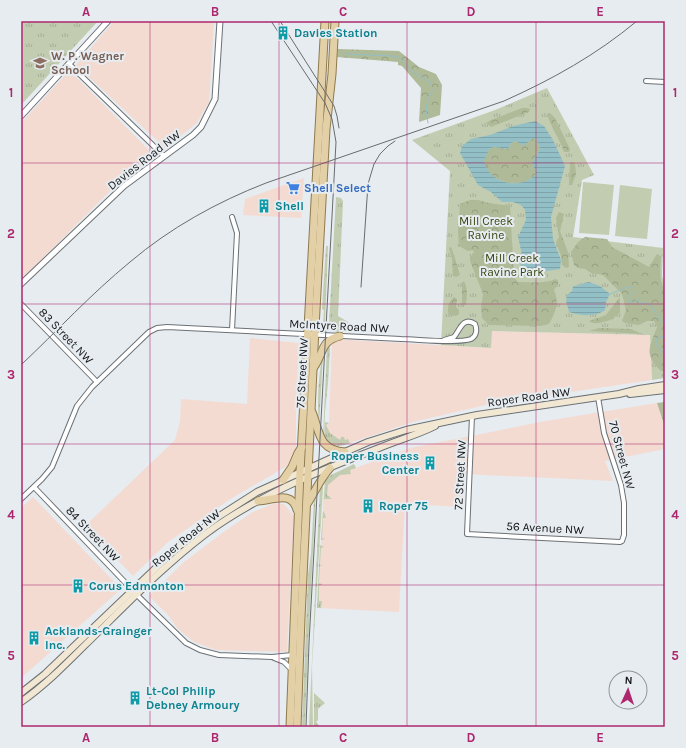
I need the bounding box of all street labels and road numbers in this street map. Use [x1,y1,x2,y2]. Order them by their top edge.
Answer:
street label: Davies Road NW [105,127,184,193]
street label: 83 Street NW [36,305,96,367]
street label: McIntyre Road NW [289,316,389,336]
street label: 75 Street NW [293,337,311,408]
street label: Roper Road NW [487,384,572,410]
street label: 70 Street NW [606,419,638,491]
street label: 72 Street NW [451,439,469,510]
street label: 84 Street NW [63,503,123,565]
street label: Roper Road NW [149,506,223,570]
street label: 56 Avenue NW [506,519,584,537]

